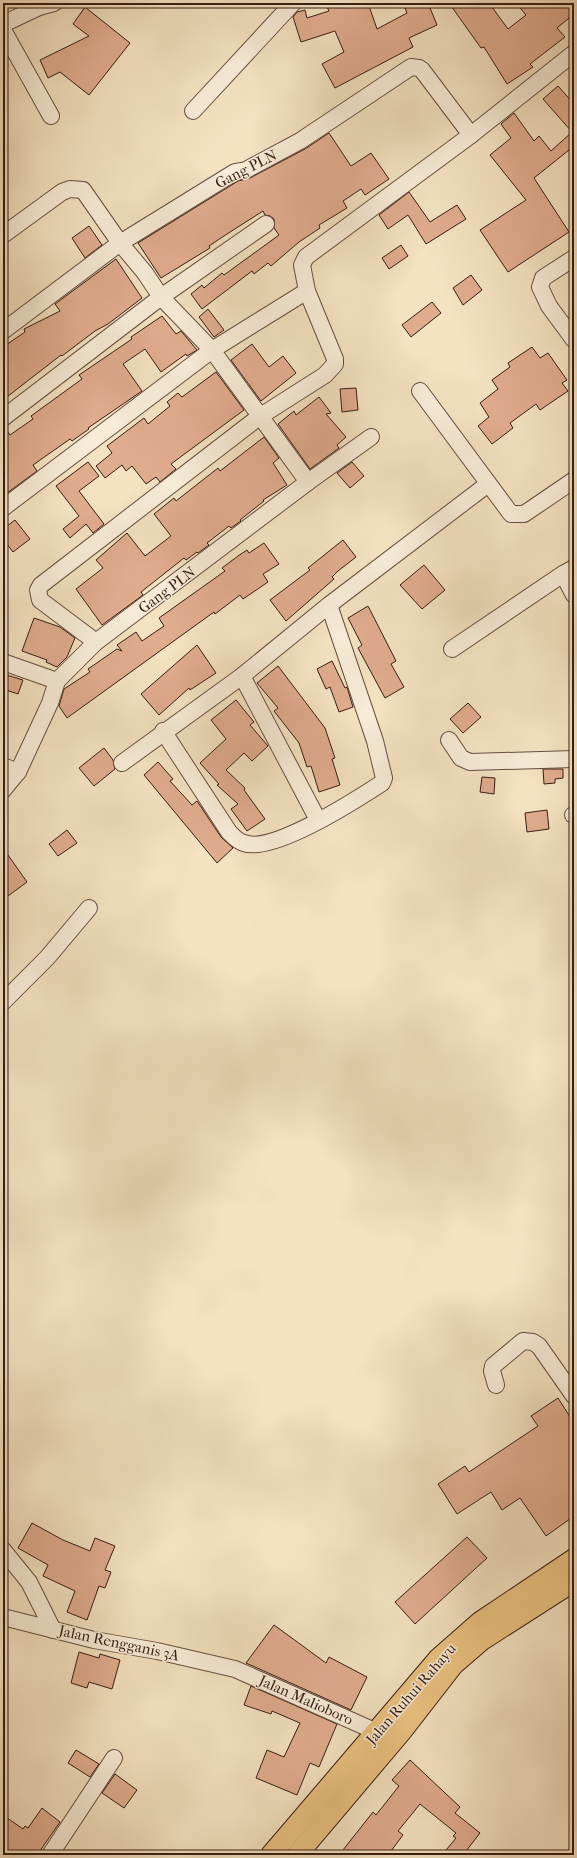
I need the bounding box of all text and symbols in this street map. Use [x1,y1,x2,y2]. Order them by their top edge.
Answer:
street label: Gang PLN [212,146,280,192]
street label: Gang PLN [135,562,200,617]
street label: Jalan Rengganis 3A [56,1621,181,1665]
street label: Jalan Ruhui Rahayu [361,1639,460,1749]
street label: Jalan Malioboro [255,1671,356,1729]

